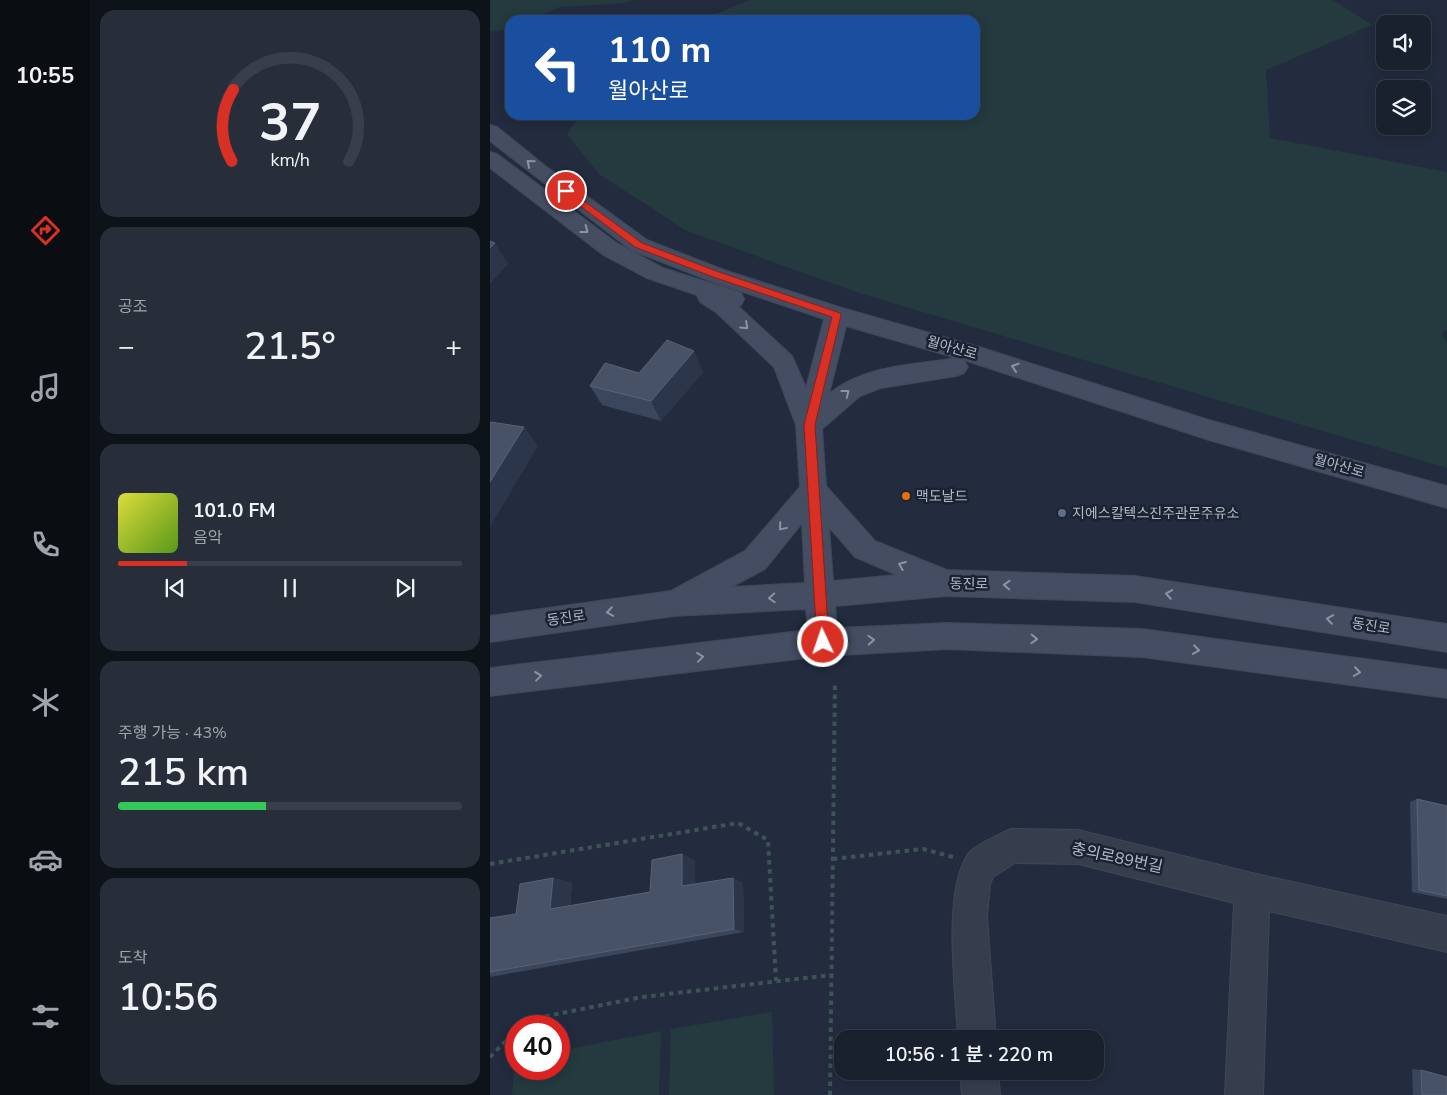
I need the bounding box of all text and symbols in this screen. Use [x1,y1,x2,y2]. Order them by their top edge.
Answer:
map controls [1376,15,1431,135]
button: sound [1376,15,1431,70]
text: 110 m [608,27,711,74]
icon: left [525,35,590,100]
text: 10:55 [16,61,74,91]
text: 월아산로 [608,76,689,106]
button: layers [1376,80,1431,135]
text: 37 [259,87,321,158]
text: km/h [270,148,310,172]
one-way arrow [527,161,536,169]
pin [545,170,587,212]
icon: arrive [552,177,580,205]
icon: directions [28,213,63,248]
one-way arrow [579,224,589,233]
text: 공조 [118,296,147,318]
one-way arrow [740,320,749,329]
text: 21.5° [244,321,336,372]
text: − [118,328,135,366]
text: + [445,328,462,366]
street label: 월아산로 [925,332,979,364]
one-way arrow [1011,363,1020,373]
icon: music [28,370,63,405]
one-way arrow [840,390,850,399]
street label: 월아산로 [1312,450,1366,482]
place label: 맥도날드 [916,487,968,506]
marker: 맥도날드 [900,490,912,502]
text: 101.0 FM [193,498,276,524]
place label: 지에스칼텍스진주관문주유소 [1072,504,1240,523]
marker: 지에스칼텍스진주관문주유소 [1056,507,1068,519]
one-way arrow [779,522,788,531]
icon: phone [28,527,63,562]
text: 음악 [193,527,222,549]
one-way arrow [898,560,907,571]
icon: previous [161,574,189,602]
icon: pause [276,574,304,602]
icon: next [391,574,419,602]
street label: 동진로 [950,574,989,594]
one-way arrow [1003,580,1010,590]
one-way arrow [1165,589,1173,600]
one-way arrow [767,593,775,604]
street label: 동진로 [546,606,587,630]
one-way arrow [605,606,613,617]
street label: 동진로 [1350,614,1392,638]
position arrow [796,615,848,667]
one-way arrow [1325,615,1334,625]
one-way arrow [1030,634,1038,645]
one-way arrow [868,635,876,645]
one-way arrow [1191,645,1200,655]
one-way arrow [696,652,704,663]
one-way arrow [1353,666,1361,677]
one-way arrow [535,671,543,682]
icon: climate [28,685,63,720]
text: 주행 가능 · 43% [118,722,227,744]
text: 215 km [118,747,249,798]
street label: 충의로89번길 [1069,838,1165,878]
icon: car [28,842,63,877]
text: 도착 [118,947,147,969]
text: 10:56 [118,972,218,1023]
icon: filters [28,999,63,1034]
speed limit sign: 40 [505,1015,570,1080]
text: 10:56 · 1 분 · 220 m [885,1042,1053,1068]

